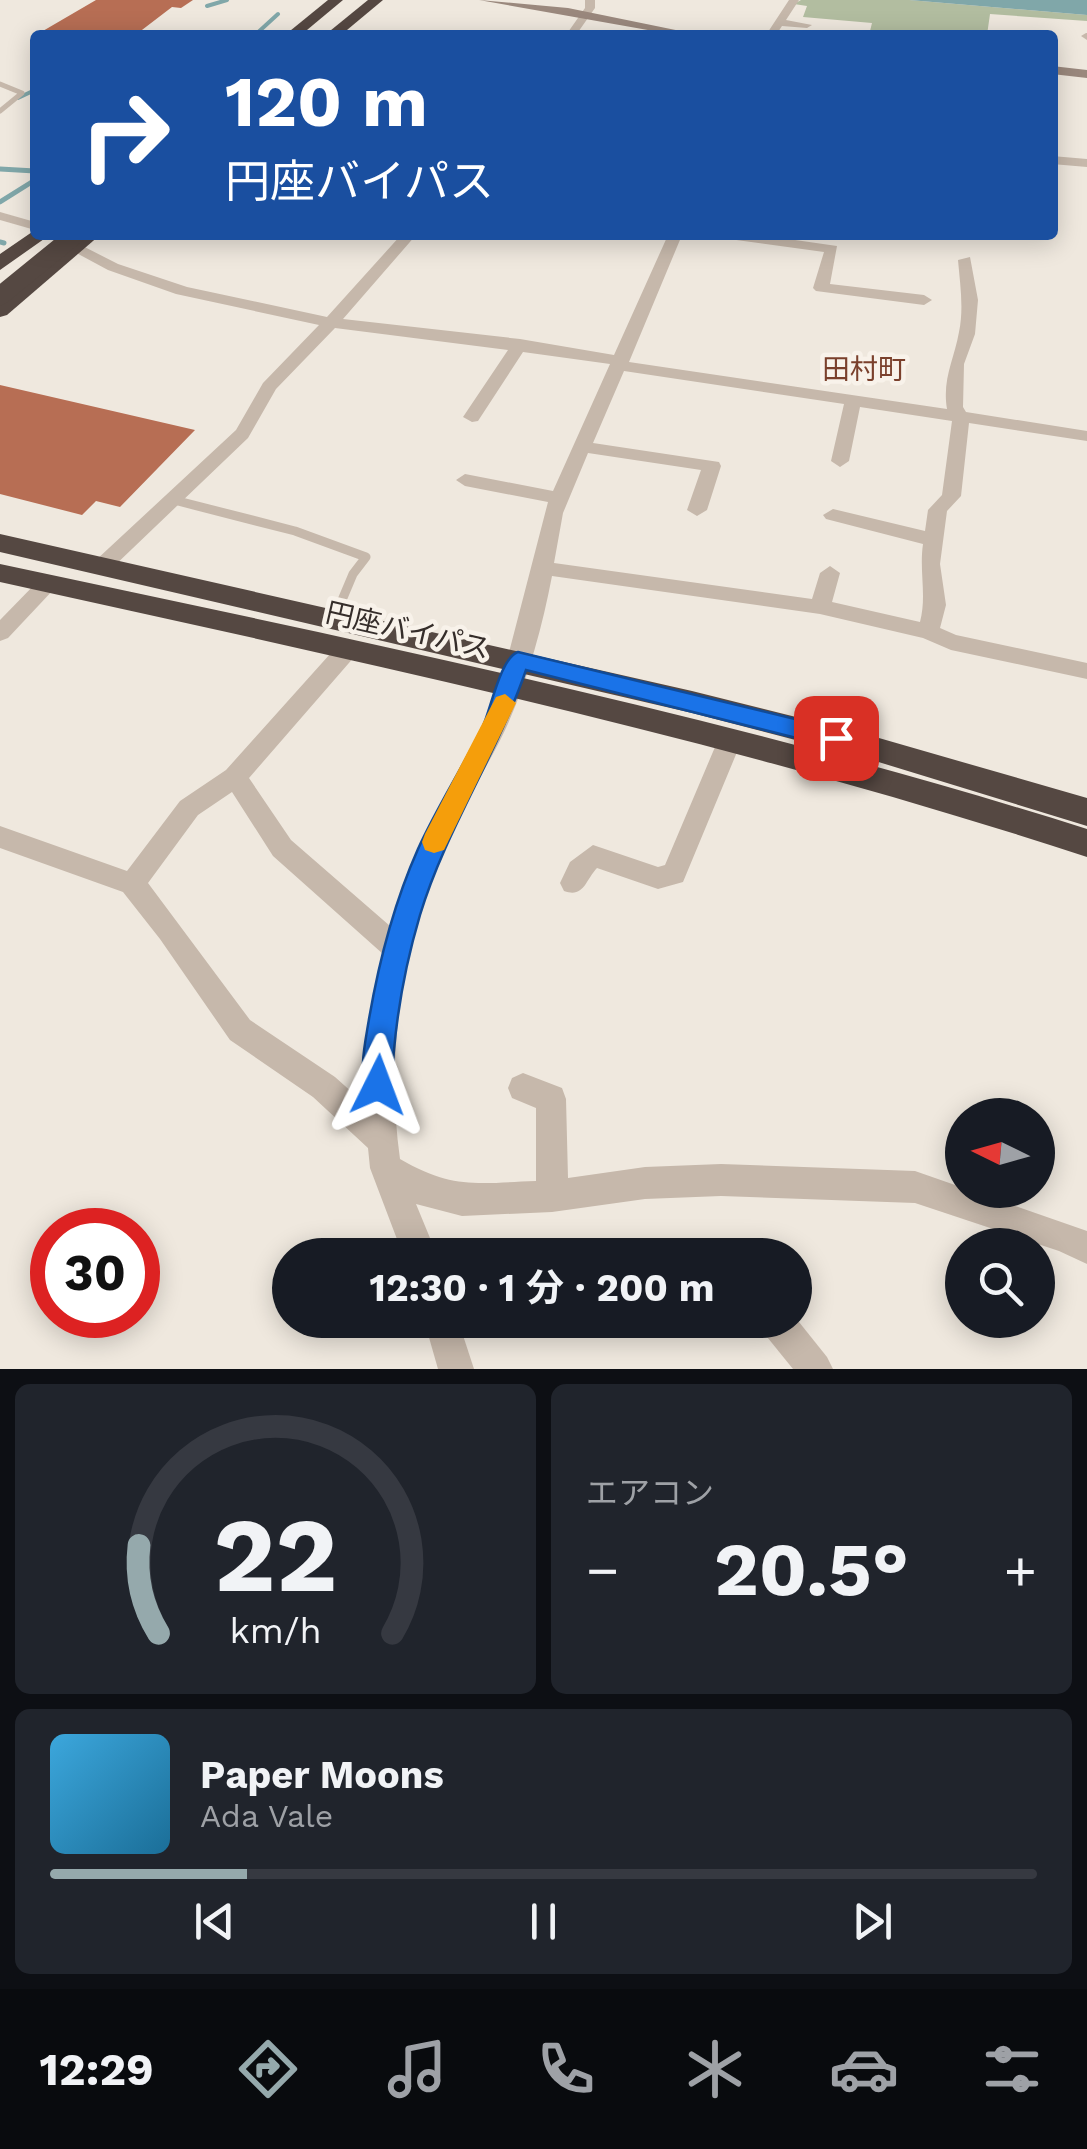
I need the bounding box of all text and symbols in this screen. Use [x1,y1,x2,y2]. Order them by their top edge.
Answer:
text: 120 m [225,61,428,143]
icon: right [60,70,190,200]
text: 円座バイパス [225,155,494,208]
district label: 田村町 [822,353,906,386]
street label: 円座バイパス [323,596,493,665]
pin [794,696,879,781]
icon: arrive [809,711,864,766]
position arrow [326,1033,430,1137]
north arrow [945,1098,1055,1208]
map controls [945,1098,1055,1338]
speed limit sign: 30 [30,1208,160,1338]
button: search [945,1228,1055,1338]
text: 12:30 · 1 分 · 200 m [370,1266,714,1310]
text: エアコン [586,1474,714,1512]
text: 22 [214,1494,337,1616]
text: 20.5° [714,1525,909,1613]
text: − [586,1538,619,1602]
text: + [1004,1538,1037,1602]
text: km/h [229,1610,322,1652]
text: Paper Moons [200,1753,444,1797]
text: Ada Vale [200,1797,333,1835]
icon: previous [187,1894,242,1949]
icon: pause [516,1894,571,1949]
icon: next [845,1894,900,1949]
icon: directions [233,2034,303,2104]
icon: music [382,2034,452,2104]
icon: phone [531,2034,601,2104]
icon: climate [680,2034,750,2104]
icon: car [829,2034,899,2104]
icon: filters [977,2034,1047,2104]
text: 12:29 [39,2043,154,2096]

